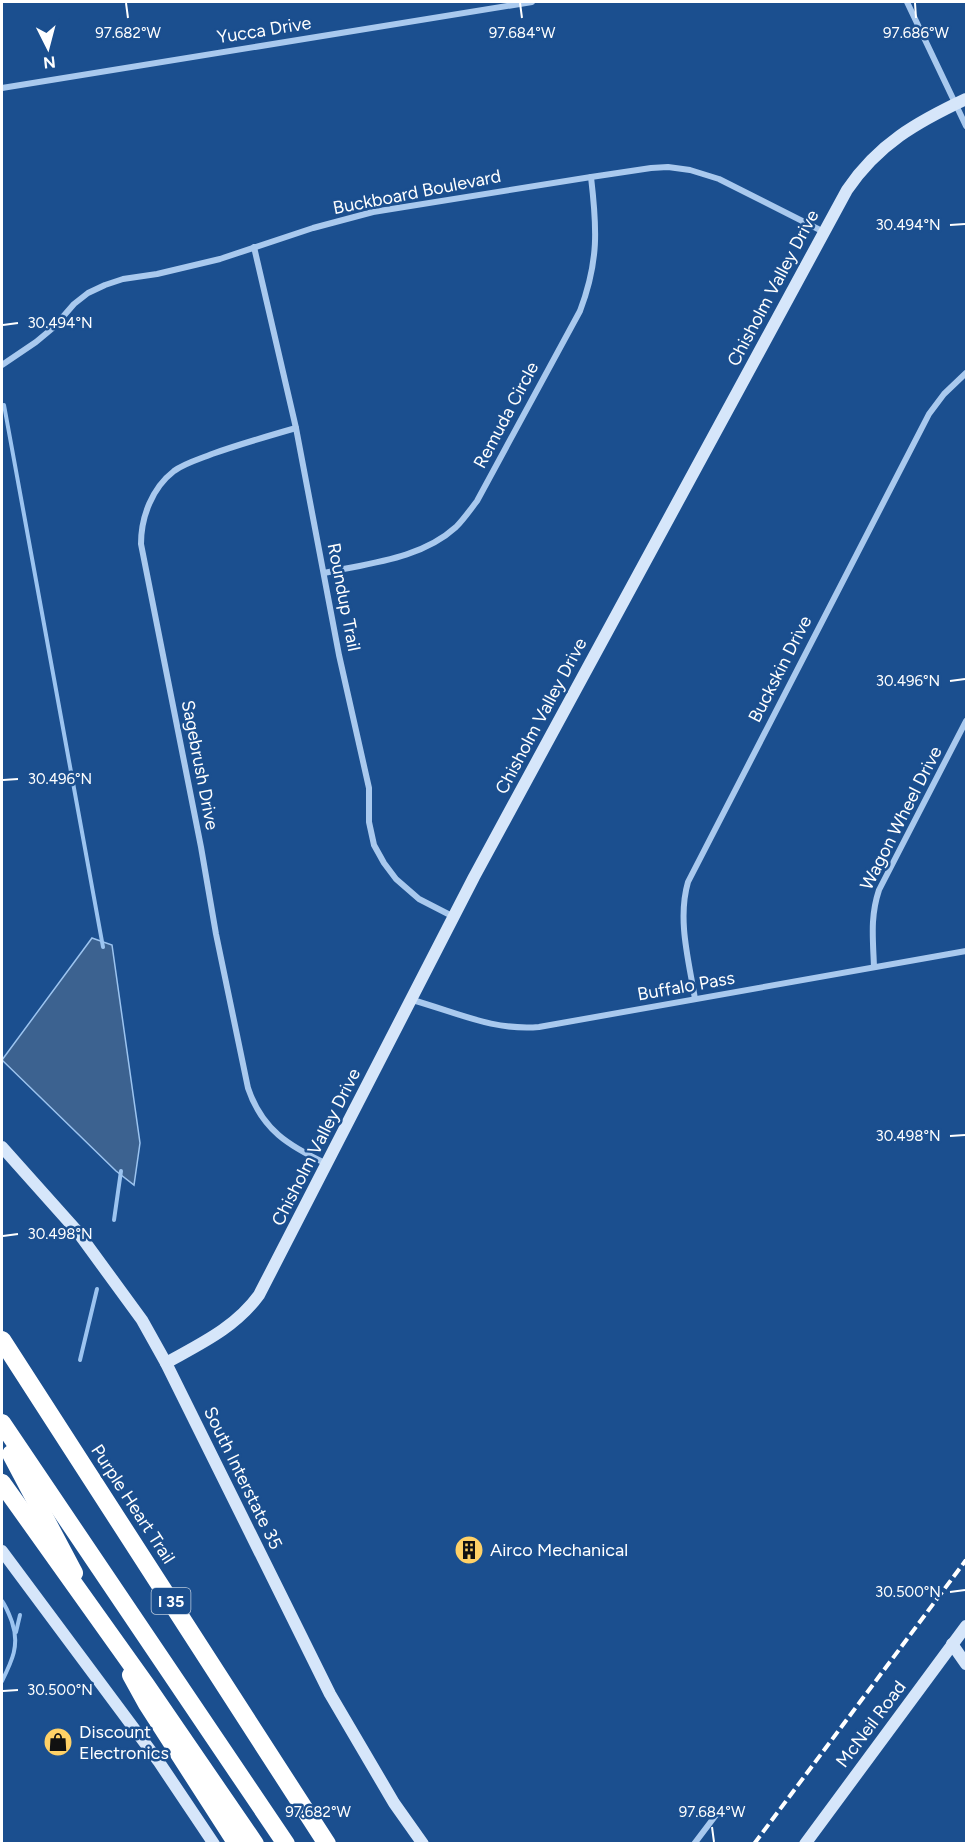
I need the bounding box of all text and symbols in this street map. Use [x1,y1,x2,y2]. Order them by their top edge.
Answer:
street label: Yucca Drive [215,12,313,48]
north arrow [18,18,78,78]
text: 97.682°W [95,24,161,42]
text: 97.684°W [489,24,556,42]
text: 97.686°W [883,24,949,42]
text: N [42,52,57,73]
street label: Buckboard Boulevard [331,165,503,219]
street label: Chisholm Valley Drive [722,206,824,370]
text: 30.494°N [875,216,941,234]
text: 30.494°N [27,314,93,332]
street label: Remuda Circle [469,358,543,472]
street label: Roundup Trail [323,541,365,653]
street label: Buckskin Drive [744,612,816,726]
street label: Chisholm Valley Drive [490,634,592,798]
text: 30.496°N [876,672,940,690]
street label: Sagebrush Drive [177,698,223,832]
street label: Wagon Wheel Drive [855,742,947,893]
text: 30.496°N [28,770,92,788]
street label: Buffalo Pass [636,967,736,1005]
street label: Chisholm Valley Drive [267,1064,365,1229]
text: 30.498°N [875,1127,941,1145]
text: 30.498°N [27,1225,93,1243]
street label: South Interstate 35 [199,1403,287,1553]
street label: Purple Heart Trail [86,1440,180,1568]
building icon: Airco Mechanical [453,1534,485,1566]
place label: Airco Mechanical [490,1539,628,1561]
text: 30.500°N [875,1583,941,1601]
road number: I 35 [152,1588,190,1614]
street label: McNeil Road [831,1676,911,1772]
text: 30.500°N [27,1681,93,1699]
place label: Discount Electronics [79,1721,169,1764]
shop icon: Discount Electronics [42,1726,74,1758]
text: 97.682°W [285,1803,351,1821]
text: 97.684°W [679,1803,746,1821]

